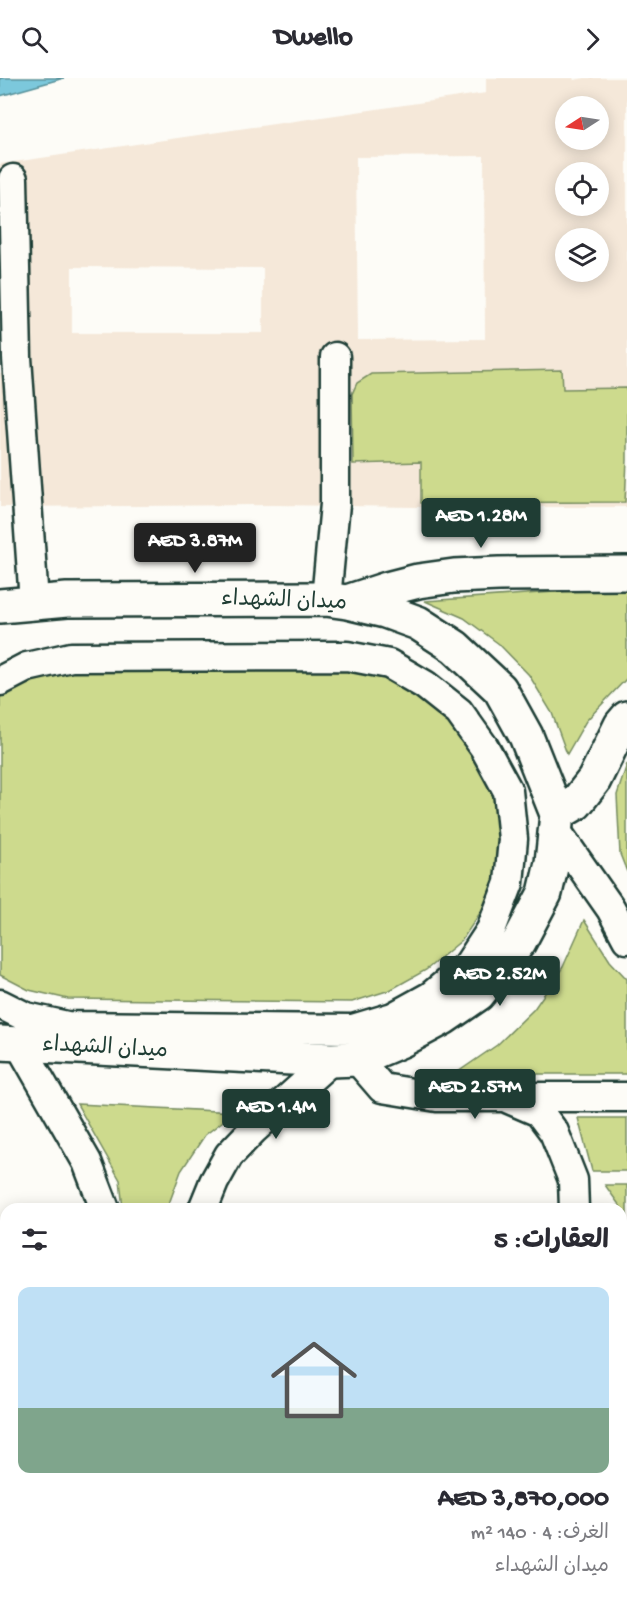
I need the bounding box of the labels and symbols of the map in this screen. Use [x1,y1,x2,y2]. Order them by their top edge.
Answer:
north arrow [555,96,609,150]
pin: AED 1.28M [412,498,550,549]
pin: AED 3.87M [126,523,264,574]
street label: ميدان الشهداء [221,587,347,617]
pin: AED 2.52M [431,956,569,1007]
street label: ميدان الشهداء [42,1033,168,1065]
pin: AED 2.57M [406,1069,544,1120]
pin: AED 1.4M [214,1089,338,1140]

